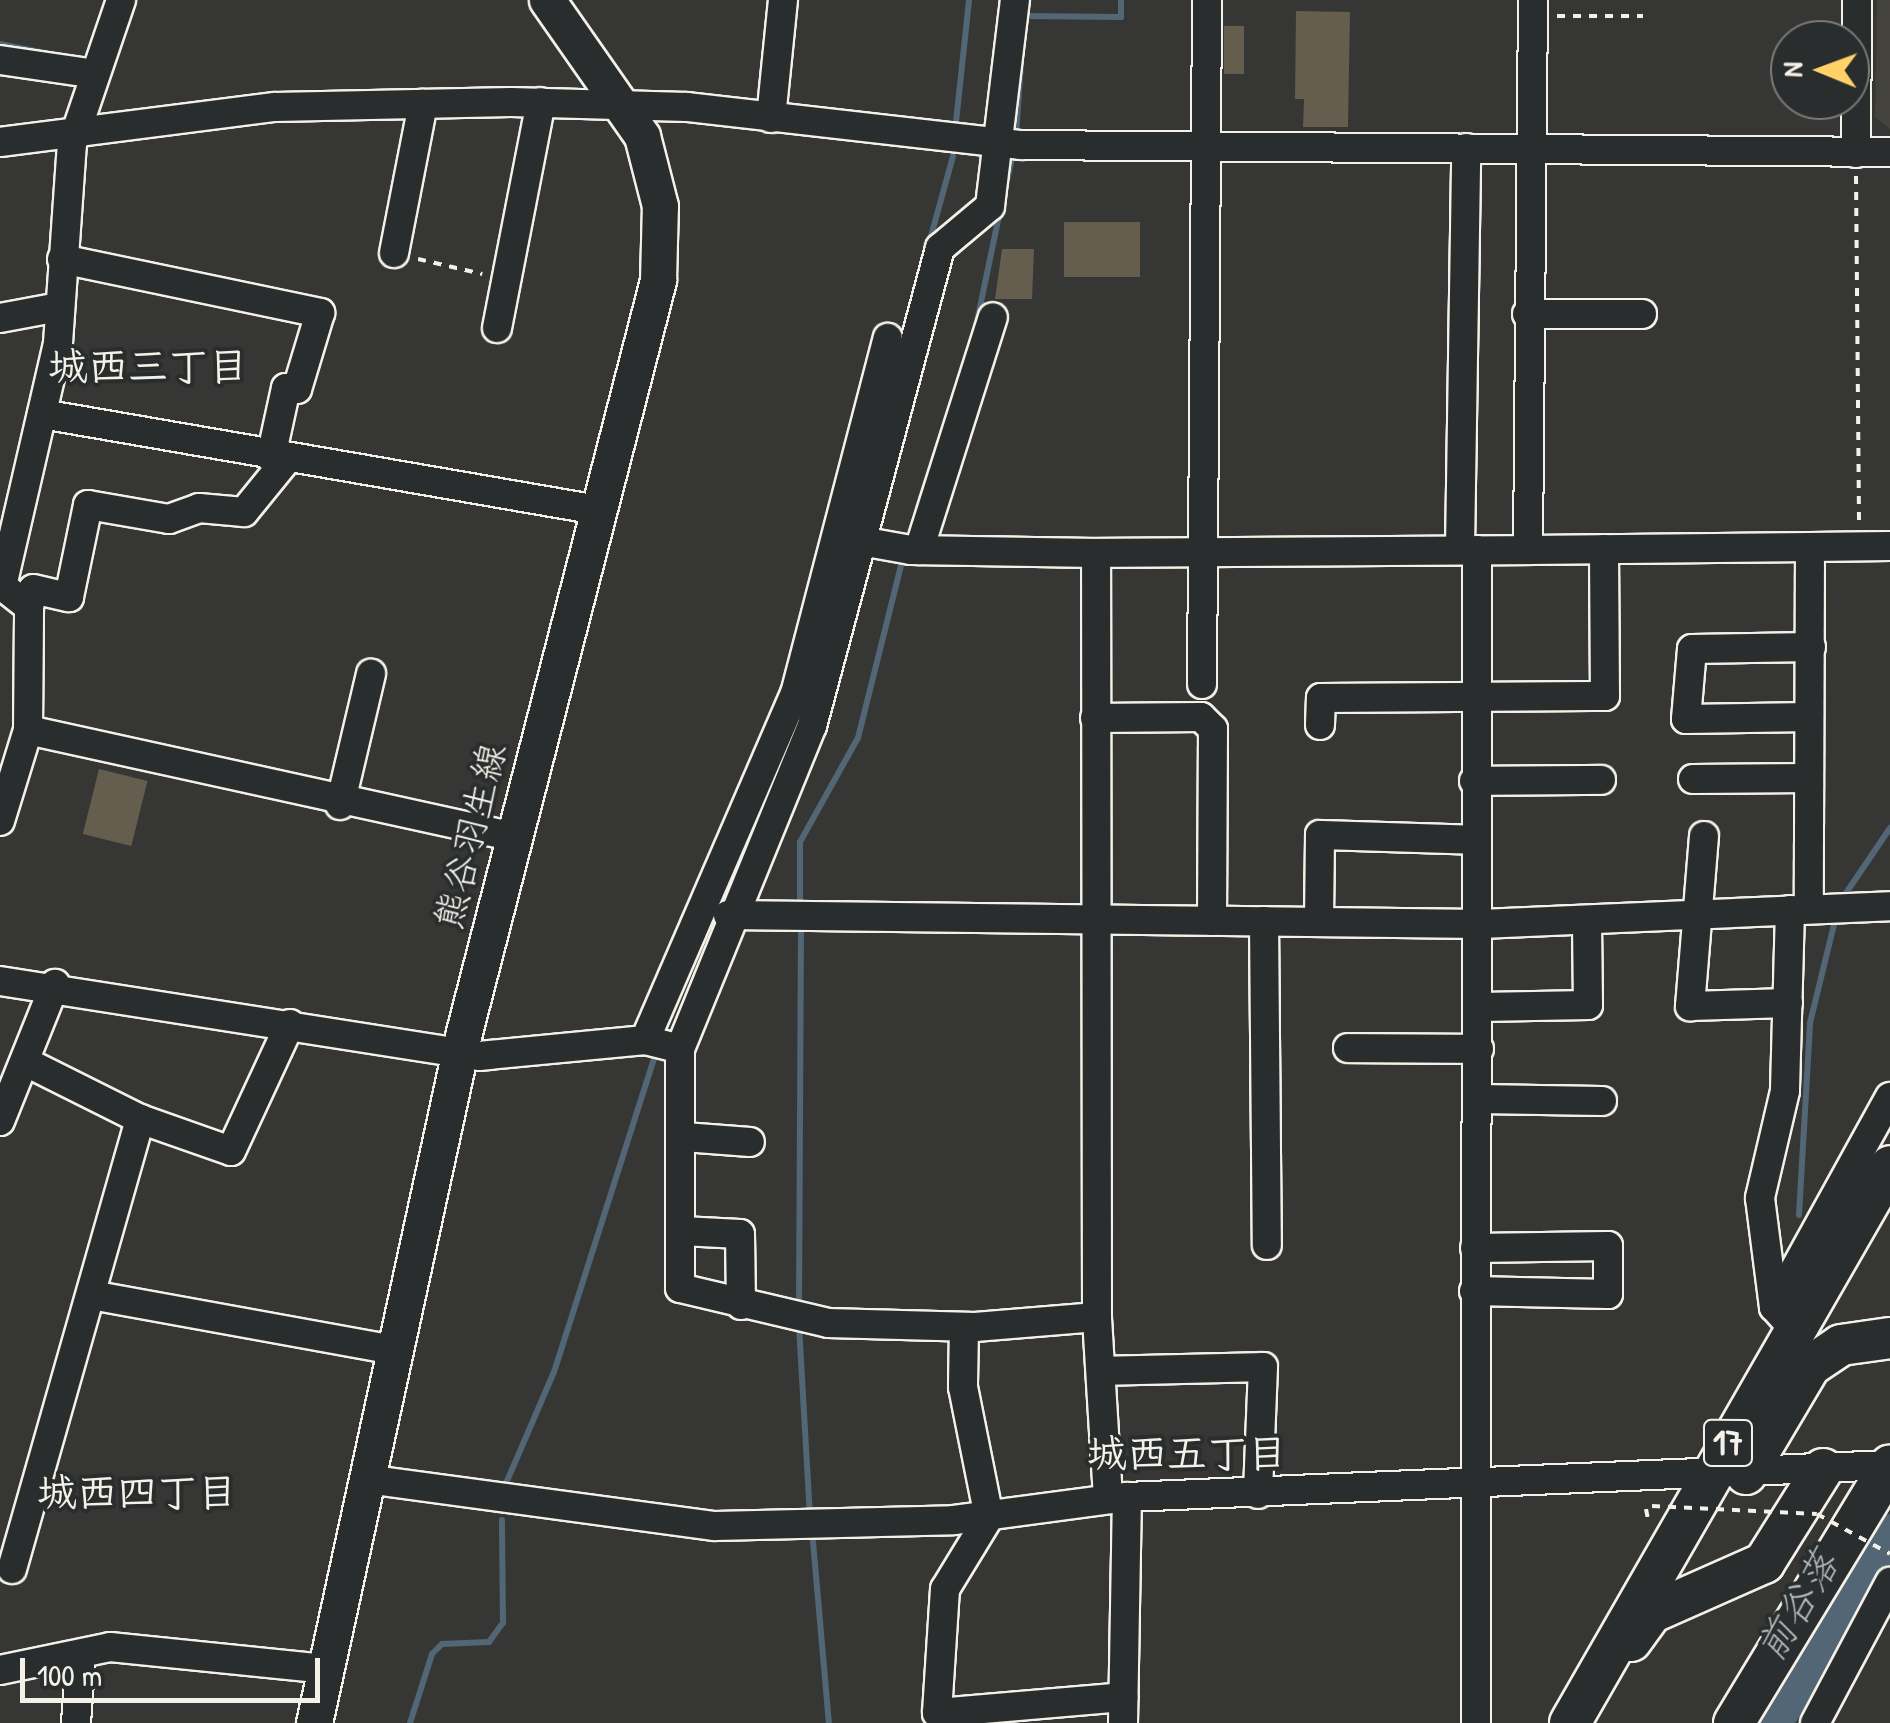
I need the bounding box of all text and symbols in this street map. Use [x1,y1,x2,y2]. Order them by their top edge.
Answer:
north arrow [1770,20,1870,120]
text: N [1773,62,1811,77]
district label: 城西三丁目 [48,341,248,389]
street label: 熊谷羽生線 [425,738,515,934]
road number: 17 [1700,1413,1756,1473]
district label: 城西五丁目 [1087,1428,1287,1476]
district label: 城西四丁目 [37,1467,237,1515]
water label: 前谷落 [1745,1541,1847,1669]
scale bar [25,1638,325,1700]
text: 100 m [37,1655,102,1695]

